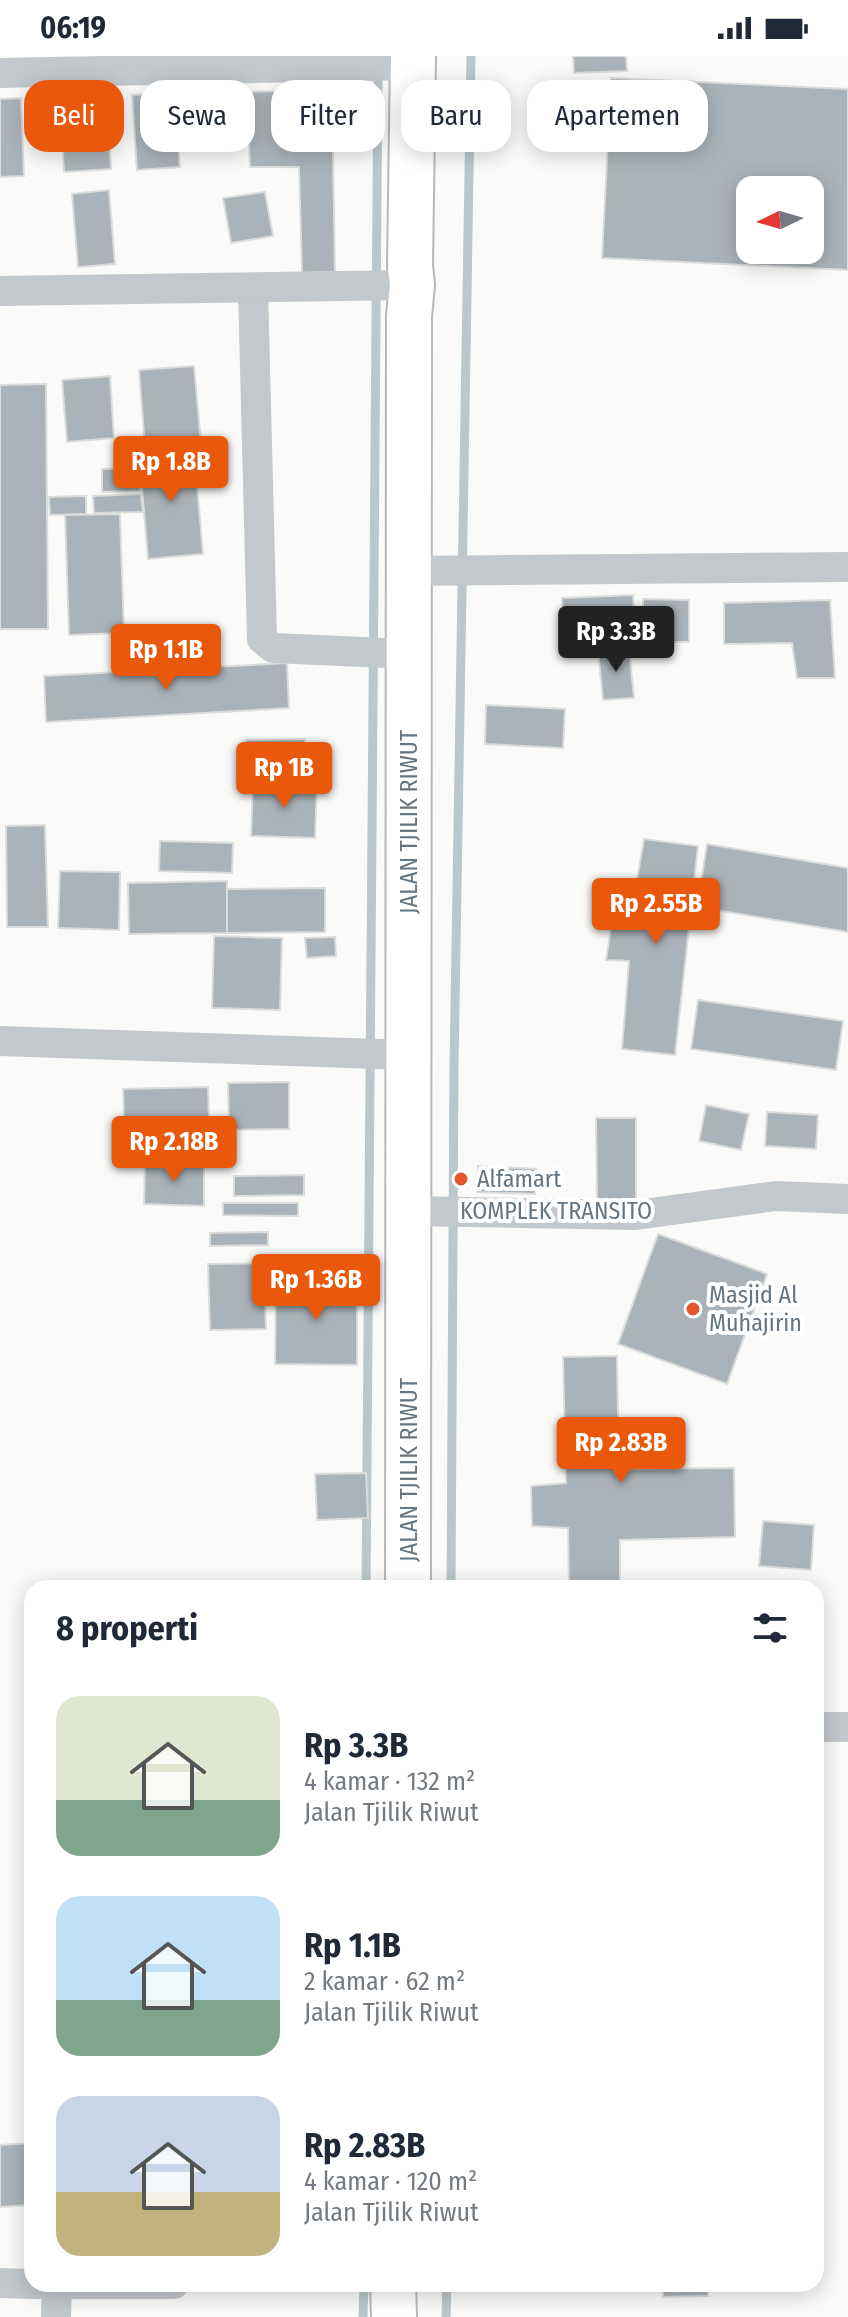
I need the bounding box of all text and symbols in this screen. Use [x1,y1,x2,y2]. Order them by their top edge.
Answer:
text: 06:19 [40,10,106,46]
chip: Beli [24,80,124,152]
chip: Sewa [140,80,255,152]
chip: Filter [271,80,385,152]
chip: Baru [401,80,511,152]
chip: Apartemen [527,80,708,152]
north arrow [736,176,824,264]
map controls [736,176,824,264]
pin: Rp 1.8B [97,436,245,504]
text: Rp 1.8B [131,446,211,477]
pin: Rp 3.3B [542,606,690,674]
text: Rp 3.3B [576,616,656,647]
pin: Rp 1.1B [92,624,240,692]
text: Rp 1.1B [129,634,203,665]
street label: JALAN TJILIK RIWUT [395,730,423,914]
pin: Rp 1B [228,742,340,810]
text: Rp 1B [254,752,314,783]
pin: Rp 2.55B [573,878,739,946]
text: Rp 2.55B [610,888,702,919]
pin: Rp 2.18B [91,1116,257,1184]
text: Rp 2.18B [130,1126,218,1157]
place label: Alfamart [477,1165,561,1193]
marker: Alfamart [452,1170,470,1188]
street label: KOMPLEK TRANSITO [460,1197,652,1225]
pin: Rp 1.36B [233,1254,399,1322]
text: Rp 1.36B [270,1264,362,1295]
place label: Masjid Al Muhajirin [709,1281,802,1337]
marker: Masjid Al Muhajirin [684,1300,702,1318]
street label: JALAN TJILIK RIWUT [395,1378,423,1562]
pin: Rp 2.83B [538,1417,704,1485]
text: Rp 2.83B [575,1427,667,1458]
icon: filters [748,1606,792,1650]
text: 8 properti [56,1608,198,1649]
text: Rp 3.3B [304,1725,408,1766]
icon: home [120,1728,216,1824]
text: 4 kamar · 132 m² [304,1766,475,1797]
text: Jalan Tjilik Riwut [304,1797,479,1828]
text: Rp 1.1B [304,1925,401,1966]
icon: home [120,1928,216,2024]
text: 2 kamar · 62 m² [304,1966,465,1997]
text: Jalan Tjilik Riwut [304,1997,479,2028]
text: Rp 2.83B [304,2125,425,2166]
icon: home [120,2128,216,2224]
text: 4 kamar · 120 m² [304,2166,477,2197]
text: Jalan Tjilik Riwut [304,2197,479,2228]

